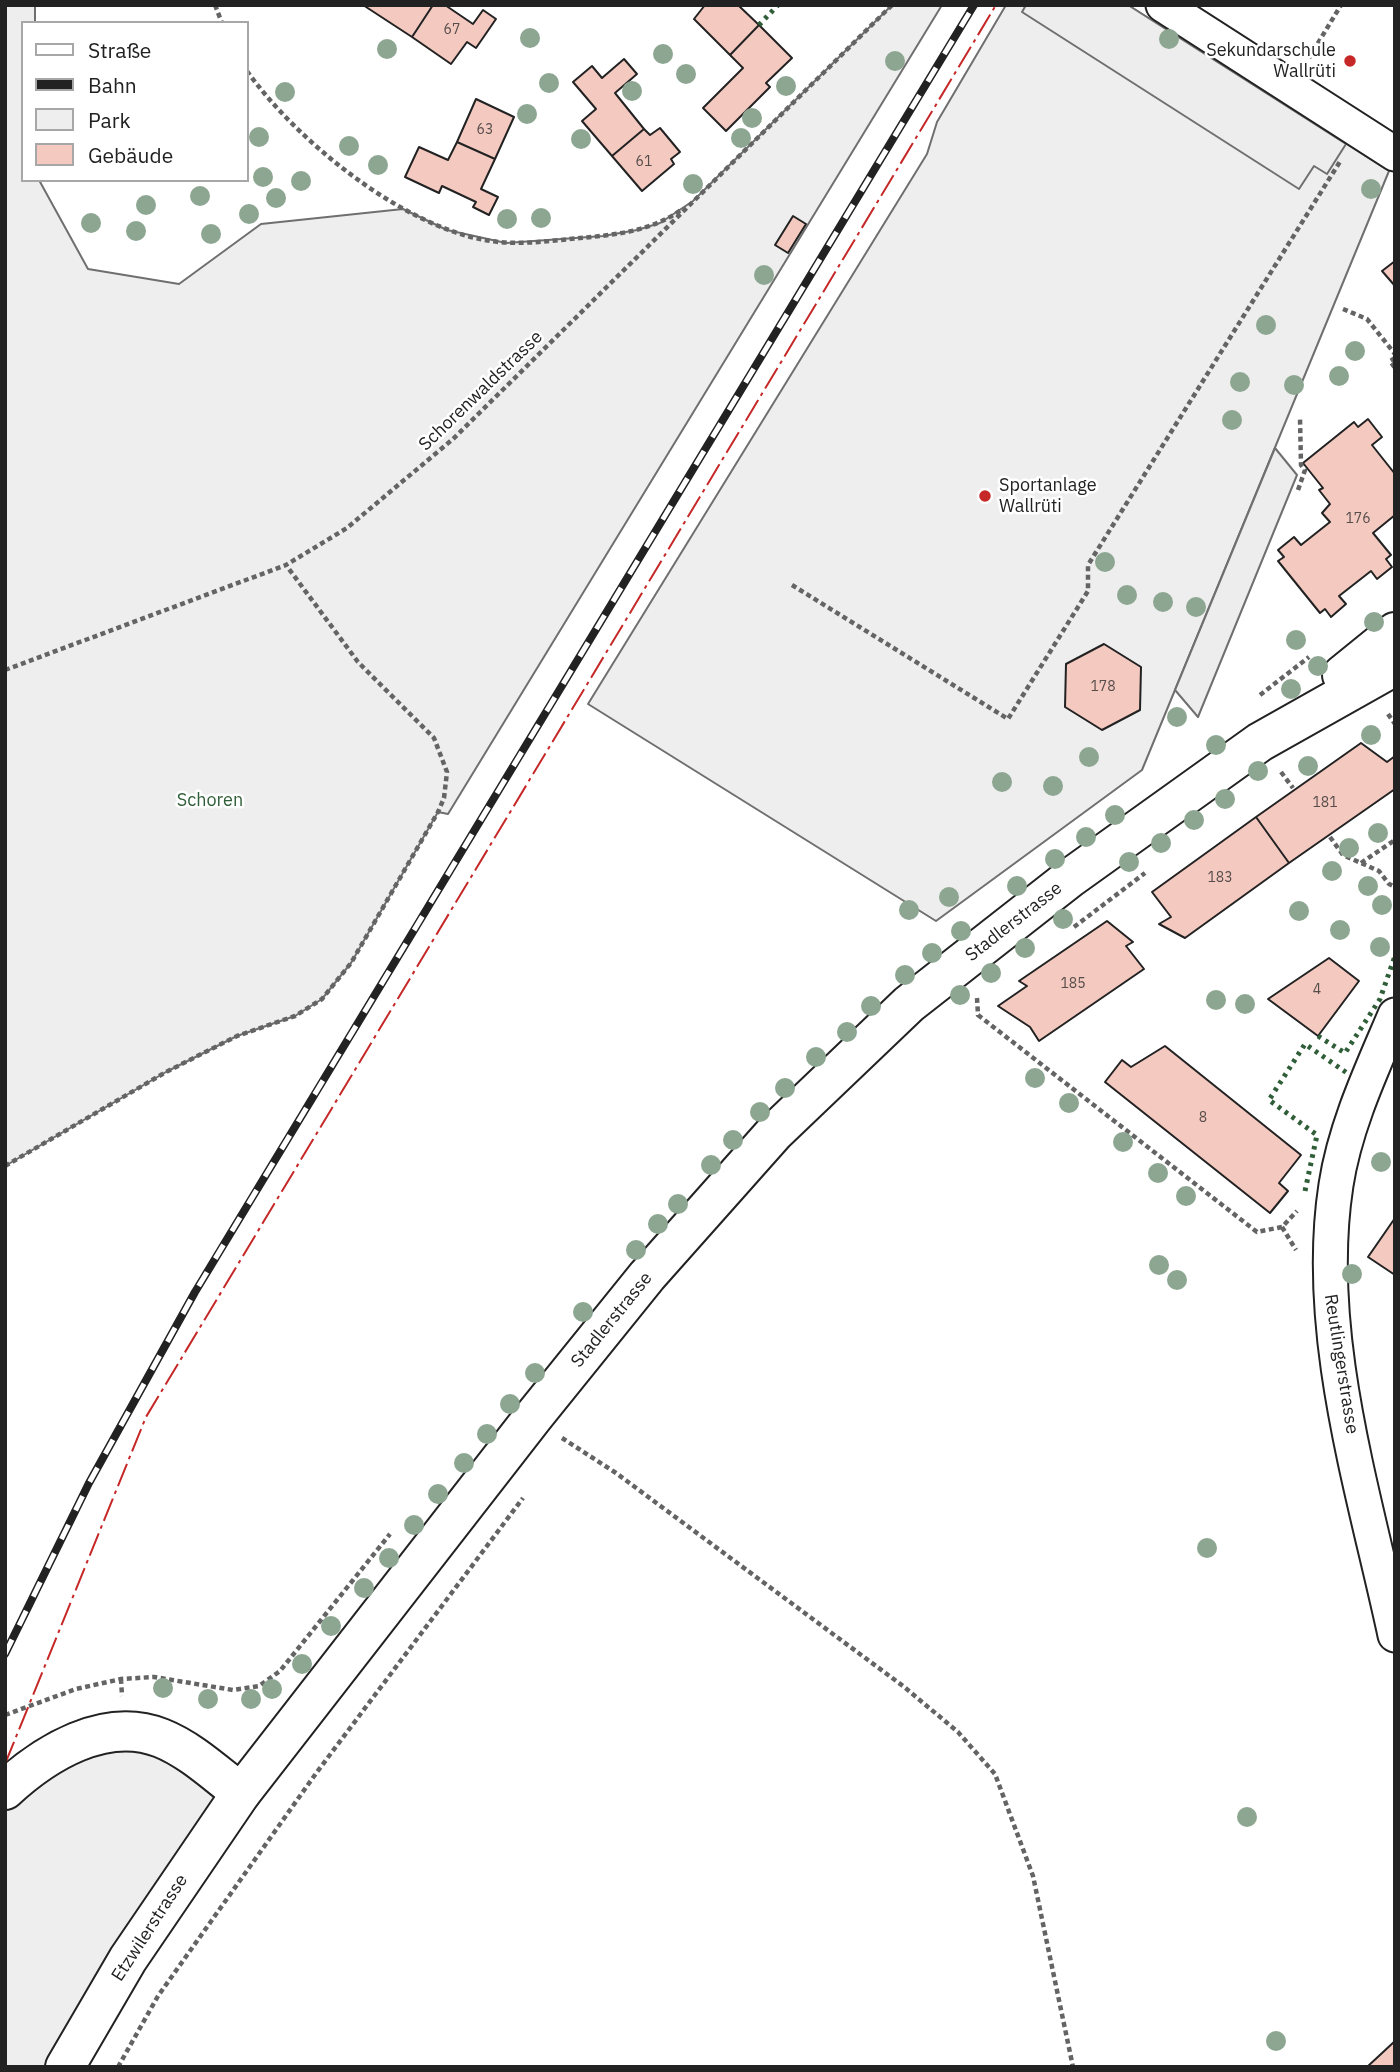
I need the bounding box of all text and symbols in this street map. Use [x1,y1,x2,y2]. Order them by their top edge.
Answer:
legend [21,21,248,182]
house number: 67 [444,22,460,38]
text: Straße [88,36,151,64]
place label: Sekundarschule Wallrüti [1206,40,1336,82]
marker: Sekundarschule Wallrüti [1342,53,1358,69]
text: Bahn [88,71,137,99]
text: Park [88,106,131,134]
house number: 63 [477,122,493,138]
text: Gebäude [88,141,173,169]
house number: 61 [636,154,652,170]
street label: Schorenwaldstrasse [415,326,547,456]
place label: Sportanlage Wallrüti [999,475,1097,518]
marker: Sportanlage Wallrüti [977,488,993,504]
house number: 176 [1345,511,1371,527]
house number: 178 [1090,679,1116,695]
park label: Schoren [177,790,243,812]
house number: 181 [1312,795,1338,811]
house number: 183 [1207,870,1233,886]
street label: Stadlerstrasse [961,878,1067,966]
house number: 185 [1060,976,1086,992]
house number: 4 [1313,982,1321,998]
house number: 8 [1199,1110,1207,1126]
street label: Stadlerstrasse [567,1268,657,1372]
street label: Reutlingerstrasse [1319,1292,1363,1436]
street label: Etzwilerstrasse [107,1870,193,1986]

